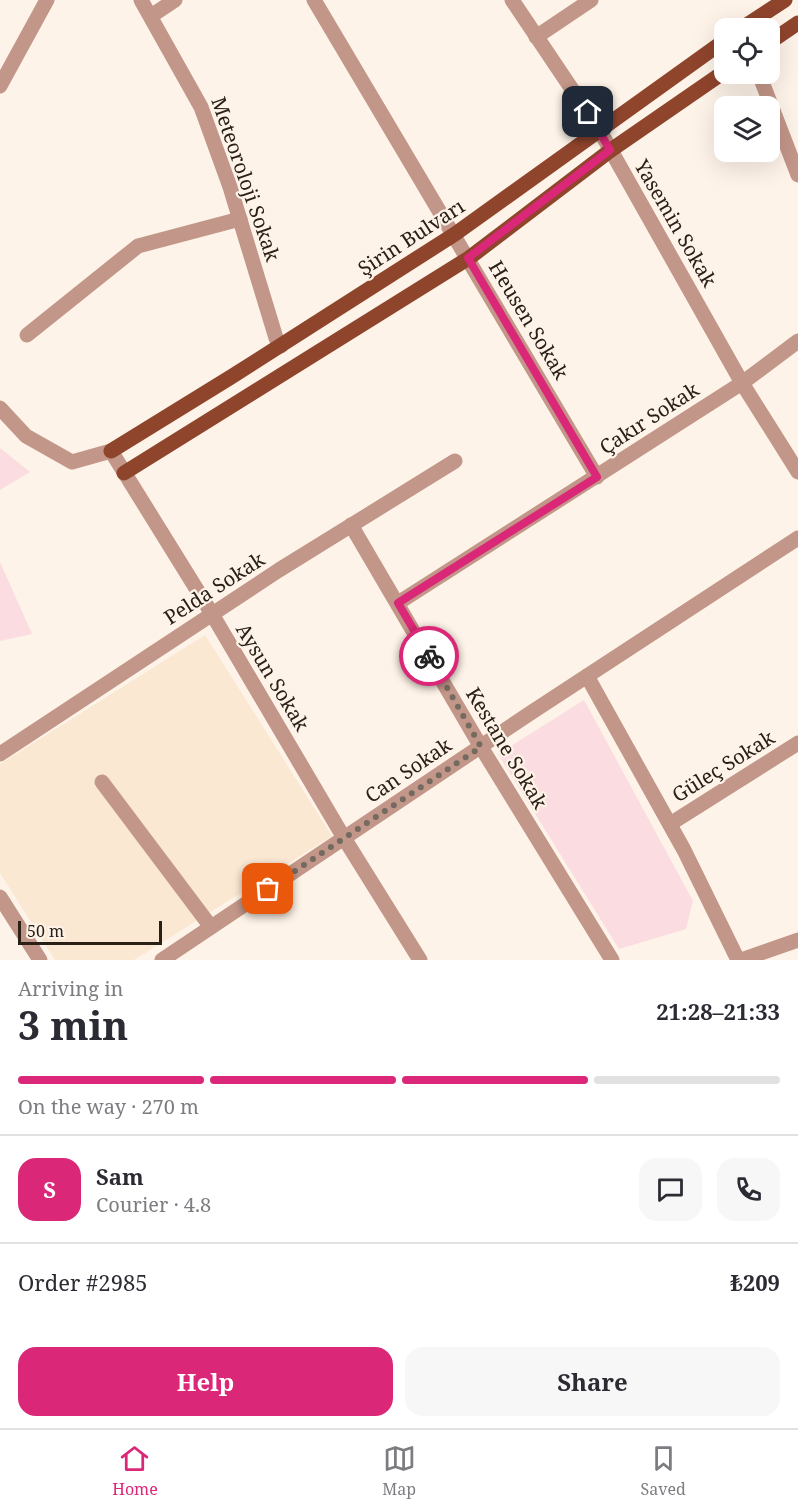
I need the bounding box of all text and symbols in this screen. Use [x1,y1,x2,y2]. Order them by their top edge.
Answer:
map controls [714,18,780,162]
button: locate [714,18,780,84]
pin [562,86,613,137]
street label: Meteoroloji Sokak [205,93,287,265]
icon: home [571,95,604,128]
button: layers [714,96,780,162]
street label: Yasemin Sokak [628,154,724,292]
street label: Şirin Bulvarı [353,192,470,282]
street label: Heusen Sokak [483,256,575,385]
street label: Çakır Sokak [594,376,704,460]
street label: Pelda Sokak [159,545,270,631]
street label: Aysun Sokak [230,618,316,736]
courier [399,626,459,686]
icon: bike [413,640,446,673]
street label: Kestane Sokak [460,682,554,814]
street label: Güleç Sokak [667,724,780,808]
street label: Can Sokak [360,731,457,809]
pin [242,863,293,914]
icon: bag [251,872,284,905]
scale bar [18,918,162,946]
text: 50 m [27,920,64,942]
text: Arriving in [18,975,123,1002]
text: 21:28–21:33 [656,996,780,1026]
text: 3 min [18,998,128,1051]
text: On the way · 270 m [18,1093,199,1120]
button: chat [639,1158,702,1221]
button: phone [717,1158,780,1221]
text: Sam [96,1161,144,1191]
text: S [43,1174,56,1204]
text: Courier · 4.8 [96,1191,211,1218]
text: Order #2985 [18,1267,148,1297]
text: ₺209 [730,1267,780,1297]
button: Help [18,1347,393,1416]
button: Share [405,1347,780,1416]
tab: Home [112,1442,158,1500]
tab: Map [382,1442,416,1500]
tab: Saved [640,1442,686,1500]

